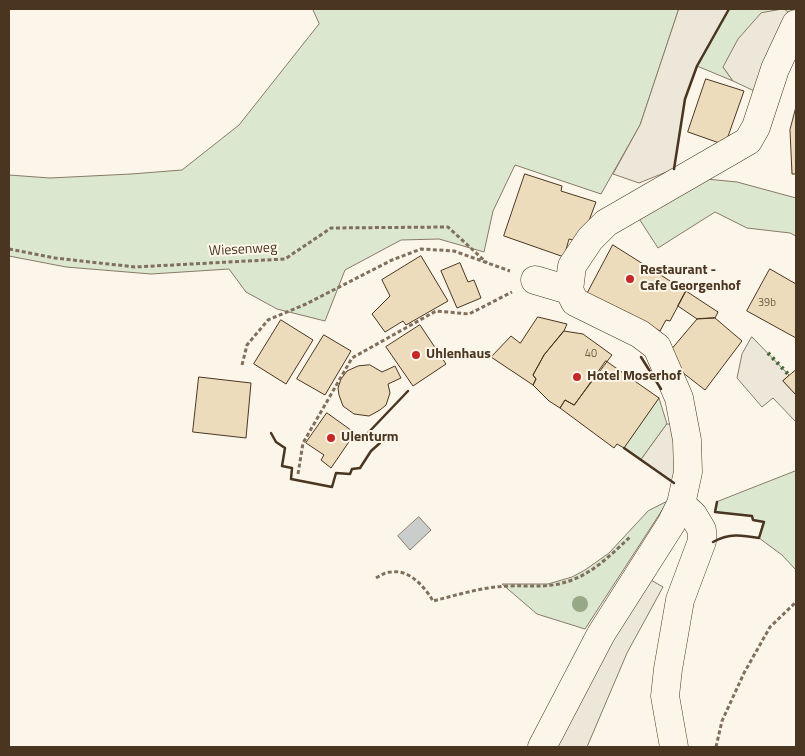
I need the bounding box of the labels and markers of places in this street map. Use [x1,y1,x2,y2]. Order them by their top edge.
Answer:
place label: Restaurant - Cafe Georgenhof [640,263,741,296]
marker: Restaurant - Cafe Georgenhof [624,273,636,285]
place label: Uhlenhaus [426,347,491,363]
marker: Uhlenhaus [410,349,422,361]
place label: Hotel Moserhof [587,369,681,385]
marker: Hotel Moserhof [571,371,583,383]
place label: Ulenturm [341,430,399,446]
marker: Ulenturm [325,432,337,444]

